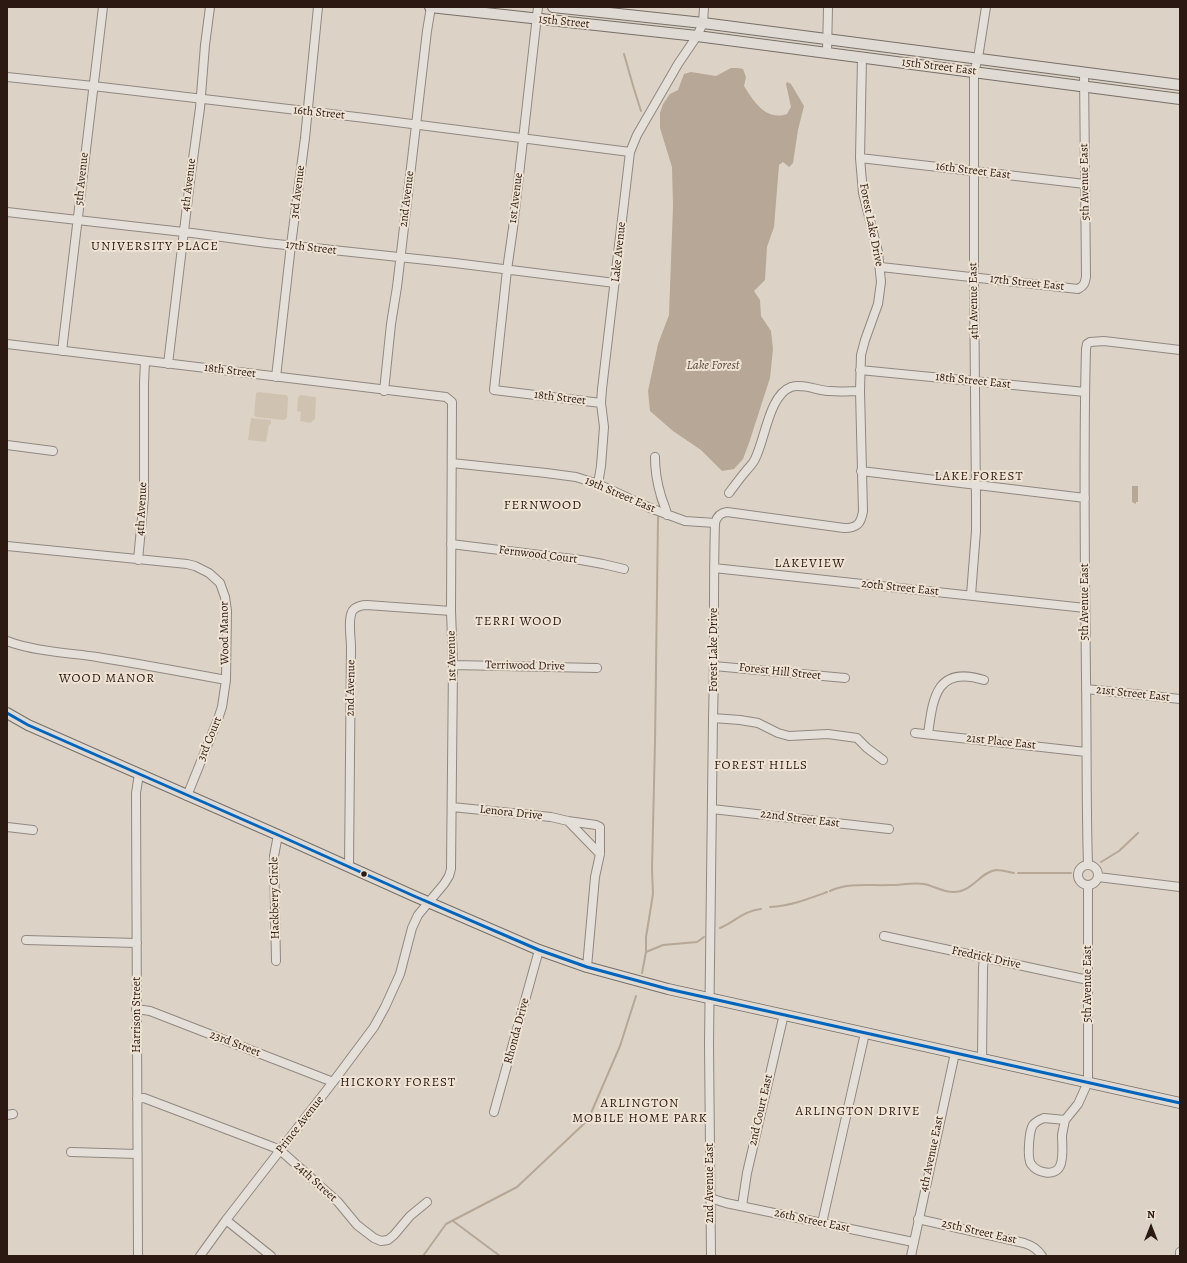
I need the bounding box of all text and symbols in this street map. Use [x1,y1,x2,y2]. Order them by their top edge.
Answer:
street label: 15th Street [538,12,590,32]
street label: 15th Street East [901,55,977,79]
street label: 16th Street [292,103,346,123]
street label: 5th Avenue East [1077,143,1093,221]
street label: 5th Avenue [72,152,92,206]
street label: 4th Avenue [179,157,199,213]
street label: 16th Street East [935,159,1011,183]
street label: 3rd Avenue [288,164,308,220]
street label: 2nd Avenue [396,170,418,228]
street label: 1st Avenue [506,172,526,224]
street label: Forest Lake Drive [856,182,886,268]
street label: Lake Avenue [609,221,629,283]
street label: 17th Street [285,238,337,258]
district label: UNIVERSITY PLACE [91,239,219,255]
street label: 4th Avenue East [966,262,982,340]
street label: 17th Street East [989,272,1065,294]
water label: Lake Forest [687,358,739,374]
street label: 18th Street [203,361,257,381]
street label: 18th Street East [935,370,1011,392]
street label: 18th Street [533,388,587,408]
district label: LAKE FOREST [934,469,1024,485]
street label: 19th Street East [582,474,658,516]
street label: 4th Avenue [133,482,151,536]
district label: FERNWOOD [504,498,582,514]
street label: Fernwood Court [498,543,578,567]
district label: LAKEVIEW [775,556,845,572]
street label: 5th Avenue East [1078,563,1092,641]
street label: 20th Street East [860,577,940,599]
street label: Wood Manor [217,601,233,665]
street label: Forest Lake Drive [707,608,721,692]
district label: TERRI WOOD [476,614,562,630]
street label: 1st Avenue [444,630,460,682]
street label: Terriwood Drive [485,658,565,674]
street label: 2nd Avenue [343,659,359,717]
street label: Forest Hill Street [738,661,822,683]
district label: WOOD MANOR [59,671,155,687]
street label: 21st Street East [1095,683,1171,705]
street label: 3rd Court [195,715,225,763]
street label: 21st Place East [965,731,1037,753]
district label: FOREST HILLS [714,758,808,774]
street label: Lenora Drive [479,803,543,823]
street label: 22nd Street East [759,807,841,831]
street label: Hackberry Circle [267,857,283,939]
unlabelled marker [359,869,369,879]
street label: Fredrick Drive [950,944,1022,972]
street label: 5th Avenue East [1081,945,1095,1023]
street label: Harrison Street [130,977,144,1053]
street label: Rhonda Drive [501,997,533,1065]
street label: 23rd Street [207,1028,263,1060]
street label: 2nd Court East [746,1073,776,1147]
district label: HICKORY FOREST [340,1075,456,1091]
street label: Prince Avenue [273,1093,327,1157]
district label: ARLINGTON MOBILE HOME PARK [572,1096,708,1127]
district label: ARLINGTON DRIVE [796,1104,920,1120]
street label: 4th Avenue East [917,1115,947,1193]
street label: 2nd Avenue East [703,1143,717,1223]
street label: 24th Street [290,1159,340,1205]
street label: 26th Street East [773,1206,851,1236]
north arrow [1131,1207,1171,1247]
text: N [1147,1207,1155,1222]
street label: 25th Street East [940,1216,1018,1248]

